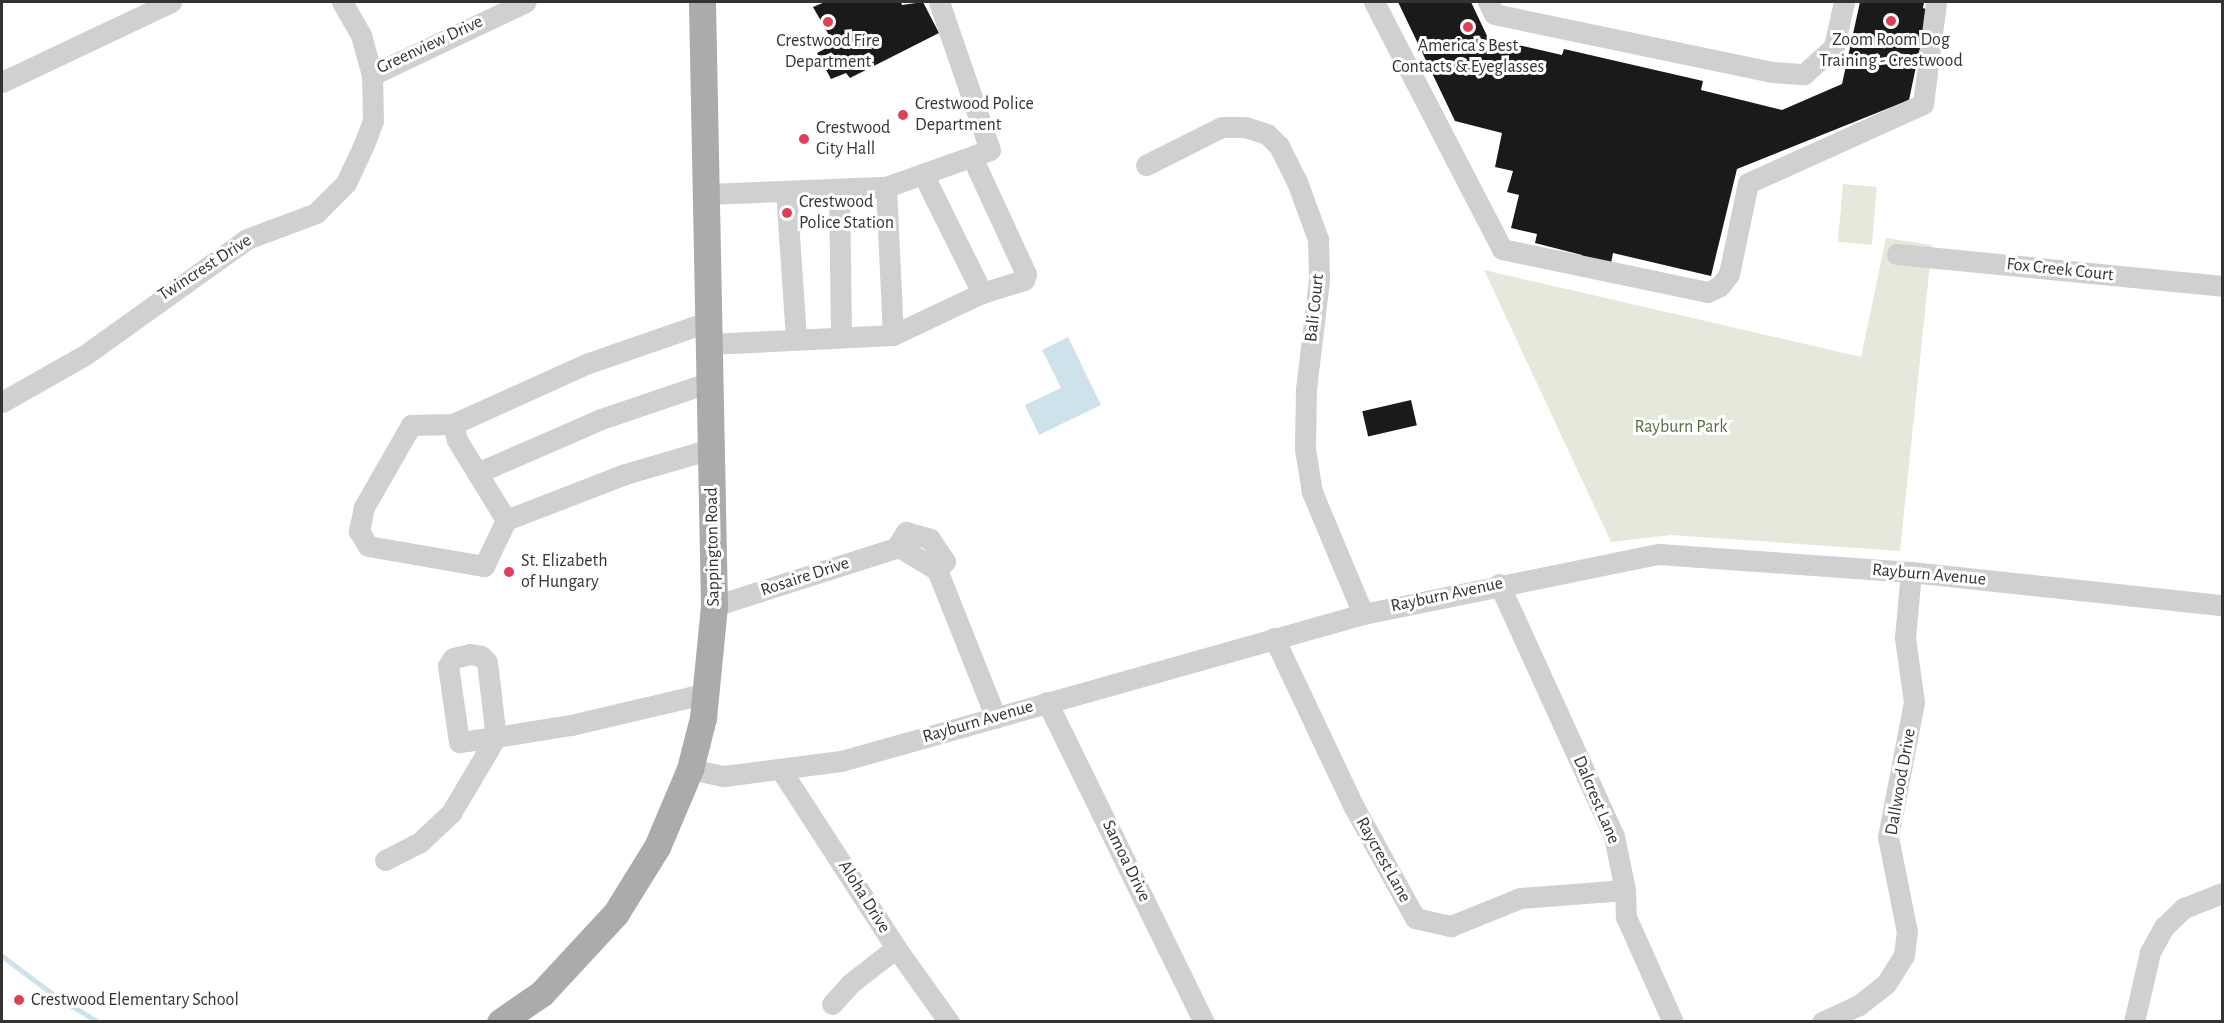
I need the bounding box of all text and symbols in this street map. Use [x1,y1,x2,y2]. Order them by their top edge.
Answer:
street label: Greenview Drive [374,11,486,79]
marker: Zoom Room Dog Training - Crestwood [1884,14,1898,28]
marker: Crestwood Fire Department [821,15,835,29]
marker: America's Best Contacts & Eyeglasses [1461,20,1475,34]
place label: Zoom Room Dog Training - Crestwood [1819,30,1963,72]
place label: Crestwood Fire Department [776,31,880,74]
place label: America's Best Contacts & Eyeglasses [1392,36,1544,78]
place label: Crestwood Police Department [915,94,1034,136]
marker: Crestwood Police Department [896,108,910,122]
place label: Crestwood City Hall [816,118,890,160]
marker: Crestwood City Hall [797,132,811,146]
place label: Crestwood Police Station [799,192,894,234]
marker: Crestwood Police Station [780,206,794,220]
street label: Twincrest Drive [154,230,256,306]
street label: Fox Creek Court [2005,254,2115,286]
street label: Bali Court [1301,273,1329,343]
park label: Rayburn Park [1635,416,1727,438]
street label: Sappington Road [701,487,725,607]
place label: St. Elizabeth of Hungary [521,551,608,594]
street label: Rosaire Drive [758,553,852,601]
street label: Rayburn Avenue [1871,559,1987,591]
marker: St. Elizabeth of Hungary [502,565,516,579]
street label: Rayburn Avenue [1389,573,1505,617]
street label: Rayburn Avenue [920,696,1036,748]
street label: Dallwood Drive [1881,727,1921,837]
street label: Dalcrest Lane [1568,753,1624,847]
street label: Raycrest Lane [1351,813,1415,907]
street label: Samoa Drive [1097,817,1155,905]
street label: Aloha Drive [833,857,895,937]
place label: Crestwood Elementary School [31,989,239,1011]
marker: Crestwood Elementary School [12,993,26,1007]

